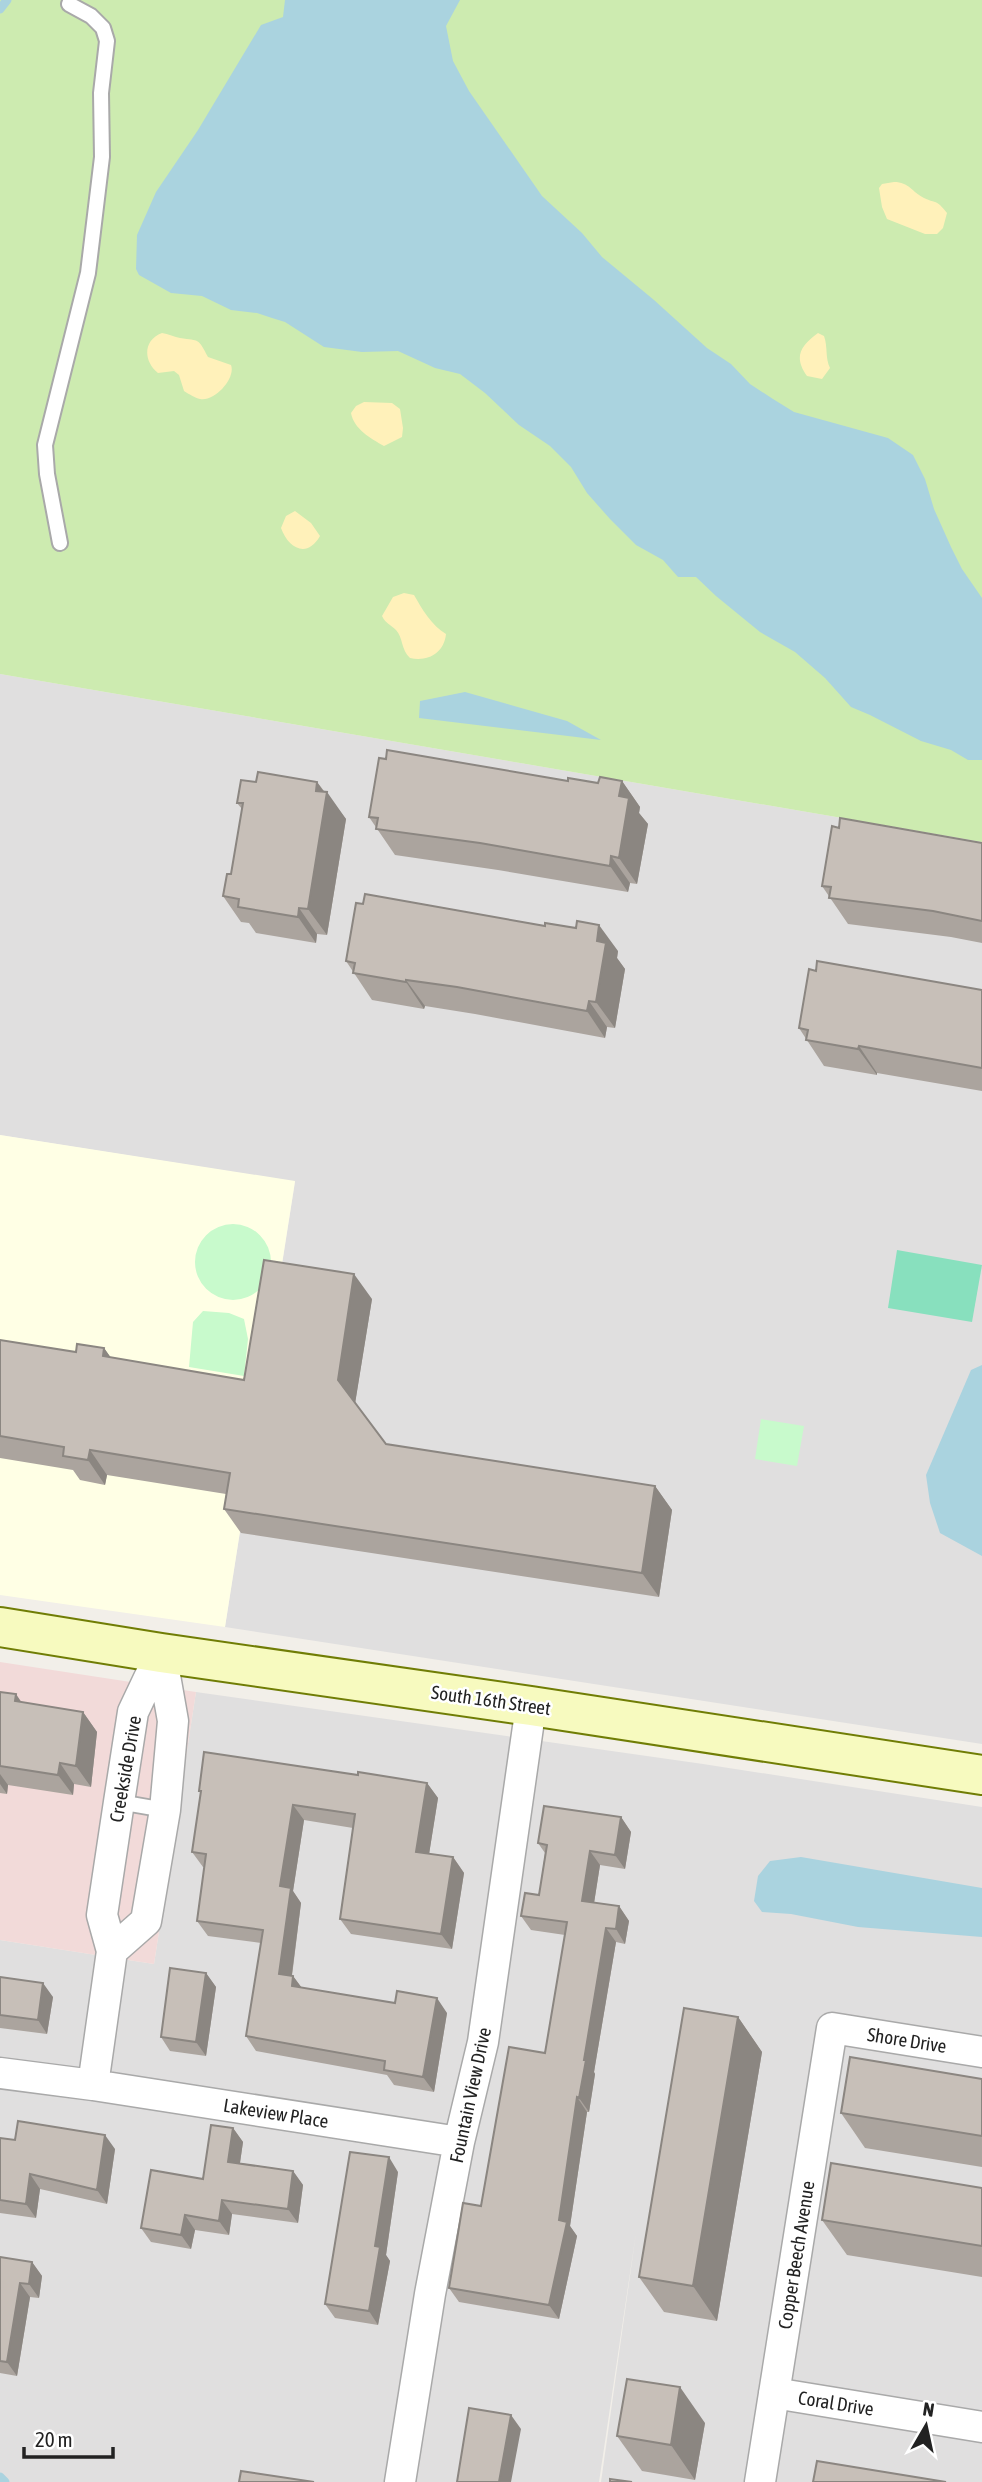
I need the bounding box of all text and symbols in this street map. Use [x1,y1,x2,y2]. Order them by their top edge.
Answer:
street label: South 16th Street [430,1681,552,1719]
street label: Creekside Drive [105,1714,145,1824]
street label: Shore Drive [866,2023,948,2057]
street label: Fountain View Drive [445,2025,495,2165]
street label: Lakeview Place [222,2094,330,2132]
street label: Copper Beech Avenue [773,2179,819,2331]
street label: Coral Drive [797,2386,875,2420]
north arrow [891,2391,961,2461]
text: N [921,2397,936,2421]
scale bar [24,2416,114,2460]
text: 20 m [35,2427,73,2451]

